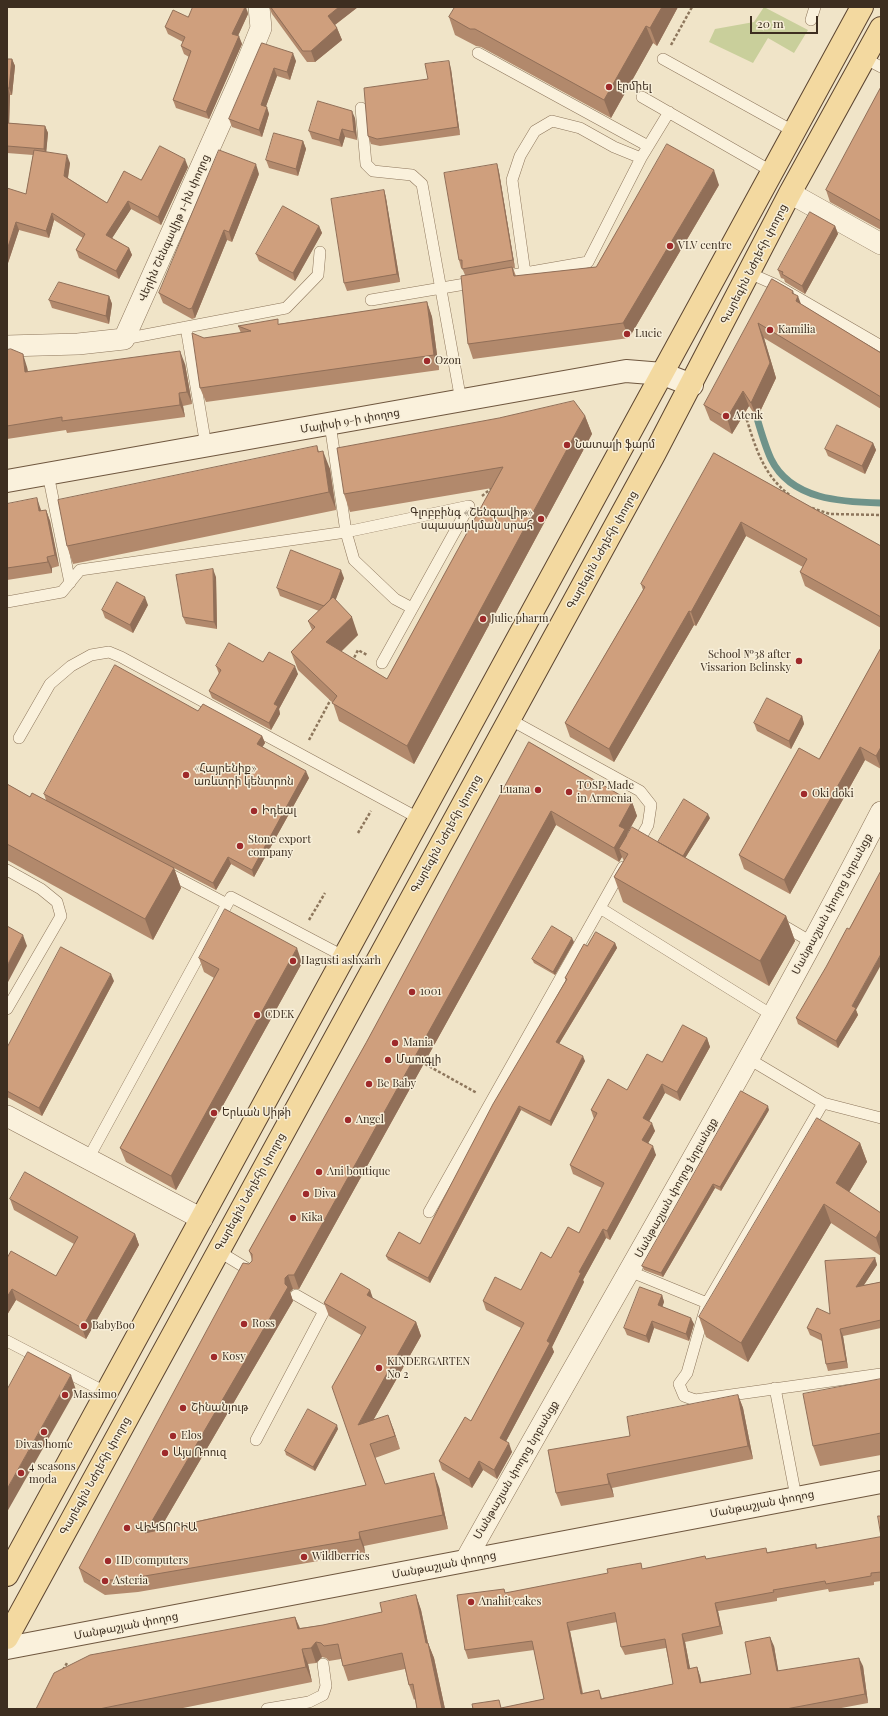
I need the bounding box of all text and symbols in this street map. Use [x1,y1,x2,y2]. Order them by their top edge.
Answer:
scale bar [752,8,820,34]
text: 20 m [757,15,784,31]
place label: էրմիել [617,80,652,94]
marker: էրմիել [604,82,614,92]
street label: Վերին Շենգավիթ 1-ին փողոց [135,152,213,304]
street label: Գարեգին Նժդեհի փողոց [718,202,790,326]
place label: VLV centre [678,239,732,253]
marker: VLV centre [665,241,675,251]
place label: Kamilia [778,323,816,337]
marker: Kamilia [765,325,775,335]
place label: Lucie [635,327,662,341]
marker: Lucie [622,329,632,339]
place label: Ozon [435,354,461,368]
marker: Ozon [422,356,432,366]
street label: Մայիսի 9-ի փողոց [299,406,401,436]
place label: Atenk [734,409,763,423]
marker: Atenk [721,411,731,421]
place label: Նատալի ֆարմ [575,438,655,452]
marker: Նատալի ֆարմ [562,440,572,450]
street label: Գարեգին Նժդեհի փողոց [564,488,640,612]
place label: Գլոբբինգ «Շենգավիթ» սպասարկման սրահ [410,506,533,532]
marker: Գլոբբինգ «Շենգավիթ» սպասարկման սրահ [536,514,546,524]
place label: Julie pharm [491,612,548,626]
marker: Julie pharm [478,614,488,624]
place label: School №38 after Vissarion Belinsky [701,648,791,674]
marker: School №38 after Vissarion Belinsky [794,656,804,666]
place label: «Հայրենիք» առևտրի կենտրոն [194,762,294,788]
marker: «Հայրենիք» առևտրի կենտրոն [181,770,191,780]
street label: Գարեգին Նժդեհի փողոց [408,772,484,896]
place label: TOSP Made in Armenia [577,779,634,805]
place label: Luana [500,783,530,797]
marker: Luana [533,785,543,795]
marker: TOSP Made in Armenia [564,787,574,797]
place label: Oki doki [812,787,854,801]
marker: Oki doki [799,789,809,799]
place label: Իդեալ [262,804,296,818]
marker: Իդեալ [249,806,259,816]
street label: Մանթաշյան փողոց նրբանցք [789,831,875,977]
place label: Stone export company [248,833,311,859]
marker: Stone export company [235,841,245,851]
place label: Hagusti ashxarh [301,954,381,968]
marker: Hagusti ashxarh [288,956,298,966]
place label: 1001 [420,985,441,999]
marker: 1001 [407,987,417,997]
place label: CDEK [265,1008,294,1022]
marker: CDEK [252,1010,262,1020]
place label: Mania [403,1036,433,1050]
marker: Mania [390,1038,400,1048]
place label: Մաուգլի [396,1053,441,1067]
marker: Մաուգլի [383,1055,393,1065]
place label: Be Baby [377,1077,416,1091]
marker: Be Baby [364,1079,374,1089]
place label: Երևան Սիթի [222,1106,291,1120]
marker: Երևան Սիթի [209,1108,219,1118]
place label: Angel [356,1113,384,1127]
marker: Angel [343,1115,353,1125]
street label: Մանթաշյան փողոց նրբանցք [632,1116,720,1260]
street label: Գարեգին Նժդեհի փողոց [212,1130,288,1254]
place label: Ani boutique [327,1165,390,1179]
marker: Ani boutique [314,1167,324,1177]
place label: Diva [314,1187,336,1201]
marker: Diva [301,1189,311,1199]
place label: Kika [301,1211,323,1225]
marker: Kika [288,1213,298,1223]
place label: Ross [252,1317,275,1331]
place label: BabyBoo [92,1319,135,1333]
marker: Ross [239,1319,249,1329]
marker: BabyBoo [79,1321,89,1331]
place label: Kosy [222,1350,246,1364]
marker: Kosy [209,1352,219,1362]
place label: KINDERGARTEN No 2 [387,1355,470,1381]
marker: KINDERGARTEN No 2 [374,1363,384,1373]
place label: Massimo [73,1388,117,1402]
marker: Massimo [60,1390,70,1400]
street label: Մանթաշյան փողոց նրբանցք [471,1398,561,1542]
place label: Շինանյութ [191,1401,248,1415]
marker: Շինանյութ [178,1403,188,1413]
street label: Գարեգին Նժդեհի փողոց [57,1414,133,1538]
marker: Divas home [39,1427,49,1437]
place label: Elos [181,1429,202,1443]
marker: Elos [168,1431,178,1441]
place label: Divas home [15,1438,73,1452]
place label: Այս Ռոուզ [173,1446,226,1460]
marker: Այս Ռոուզ [160,1448,170,1458]
place label: 4 seasons moda [29,1460,76,1486]
marker: 4 seasons moda [16,1468,26,1478]
street label: Մանթաշյան փողոց [709,1487,815,1521]
place label: ՎԻԿՏՈՐԻԱ [135,1521,197,1535]
marker: ՎԻԿՏՈՐԻԱ [122,1523,132,1533]
street label: Մանթաշյան փողոց [391,1548,497,1582]
place label: Wildberries [312,1550,370,1564]
marker: Wildberries [299,1552,309,1562]
place label: HD computers [116,1554,188,1568]
marker: HD computers [103,1556,113,1566]
place label: Asteria [113,1574,148,1588]
marker: Asteria [100,1576,110,1586]
place label: Anahit cakes [479,1595,541,1609]
marker: Anahit cakes [466,1597,476,1607]
street label: Մանթաշյան փողոց [73,1609,179,1643]

